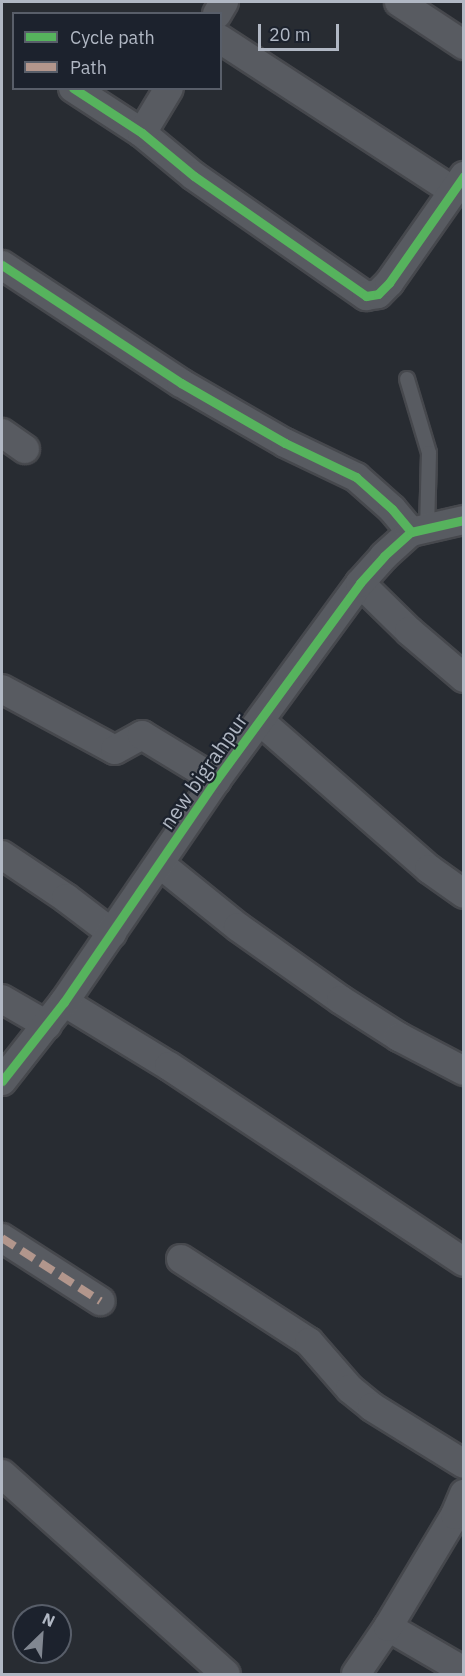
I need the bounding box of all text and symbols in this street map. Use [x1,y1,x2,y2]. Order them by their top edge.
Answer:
legend [12,12,222,90]
scale bar [261,12,342,50]
text: 20 m [269,23,311,46]
text: Cycle path [70,26,155,49]
text: Path [70,56,107,79]
street label: new bigrahpur [154,708,252,834]
north arrow [12,1604,72,1664]
text: N [39,1608,58,1631]

